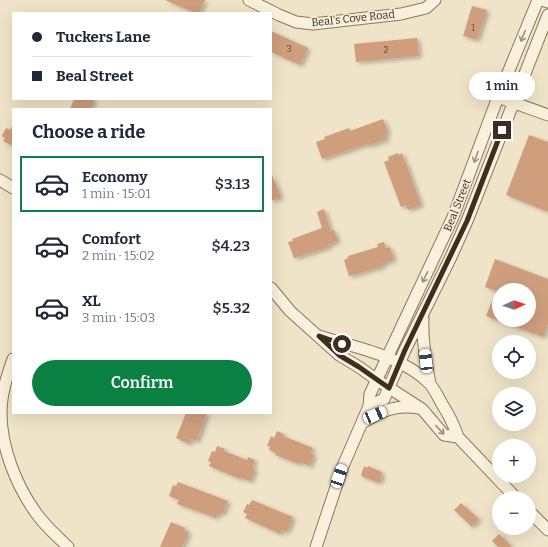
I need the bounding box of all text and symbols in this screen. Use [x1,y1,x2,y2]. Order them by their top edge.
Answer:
street label: Beal's Cove Road [311,8,396,29]
house number: 1 [471,23,475,33]
text: Tuckers Lane [56,28,150,46]
one-way arrow [519,30,526,42]
house number: 3 [286,44,292,54]
house number: 2 [384,45,389,55]
text: Beal Street [56,67,134,85]
callout: 1 min [469,72,535,100]
text: 1 min [486,78,518,93]
text: Choose a ride [32,121,145,143]
route end [493,121,511,139]
one-way arrow [472,151,479,164]
icon: car [34,166,70,202]
text: Economy [82,168,148,186]
text: $3.13 [215,175,250,193]
street label: Beal Street [441,177,474,233]
text: 1 min · 15:01 [82,186,151,201]
icon: car [34,228,70,264]
text: Comfort [82,230,141,248]
text: $4.23 [211,237,250,255]
text: 2 min · 15:02 [82,248,155,263]
one-way arrow [421,271,429,283]
north arrow [492,283,536,327]
map controls [492,283,536,535]
icon: car [34,290,70,326]
text: XL [82,292,101,310]
text: $5.32 [213,299,250,317]
text: 3 min · 15:03 [82,310,155,325]
route start [333,335,351,353]
button: locate [492,335,536,379]
car [419,348,433,374]
button: Confirm [32,360,252,406]
button: layers [492,387,536,431]
car [362,405,388,425]
one-way arrow [435,425,445,435]
button: + [492,439,536,483]
car [329,463,349,489]
button: − [492,491,536,535]

